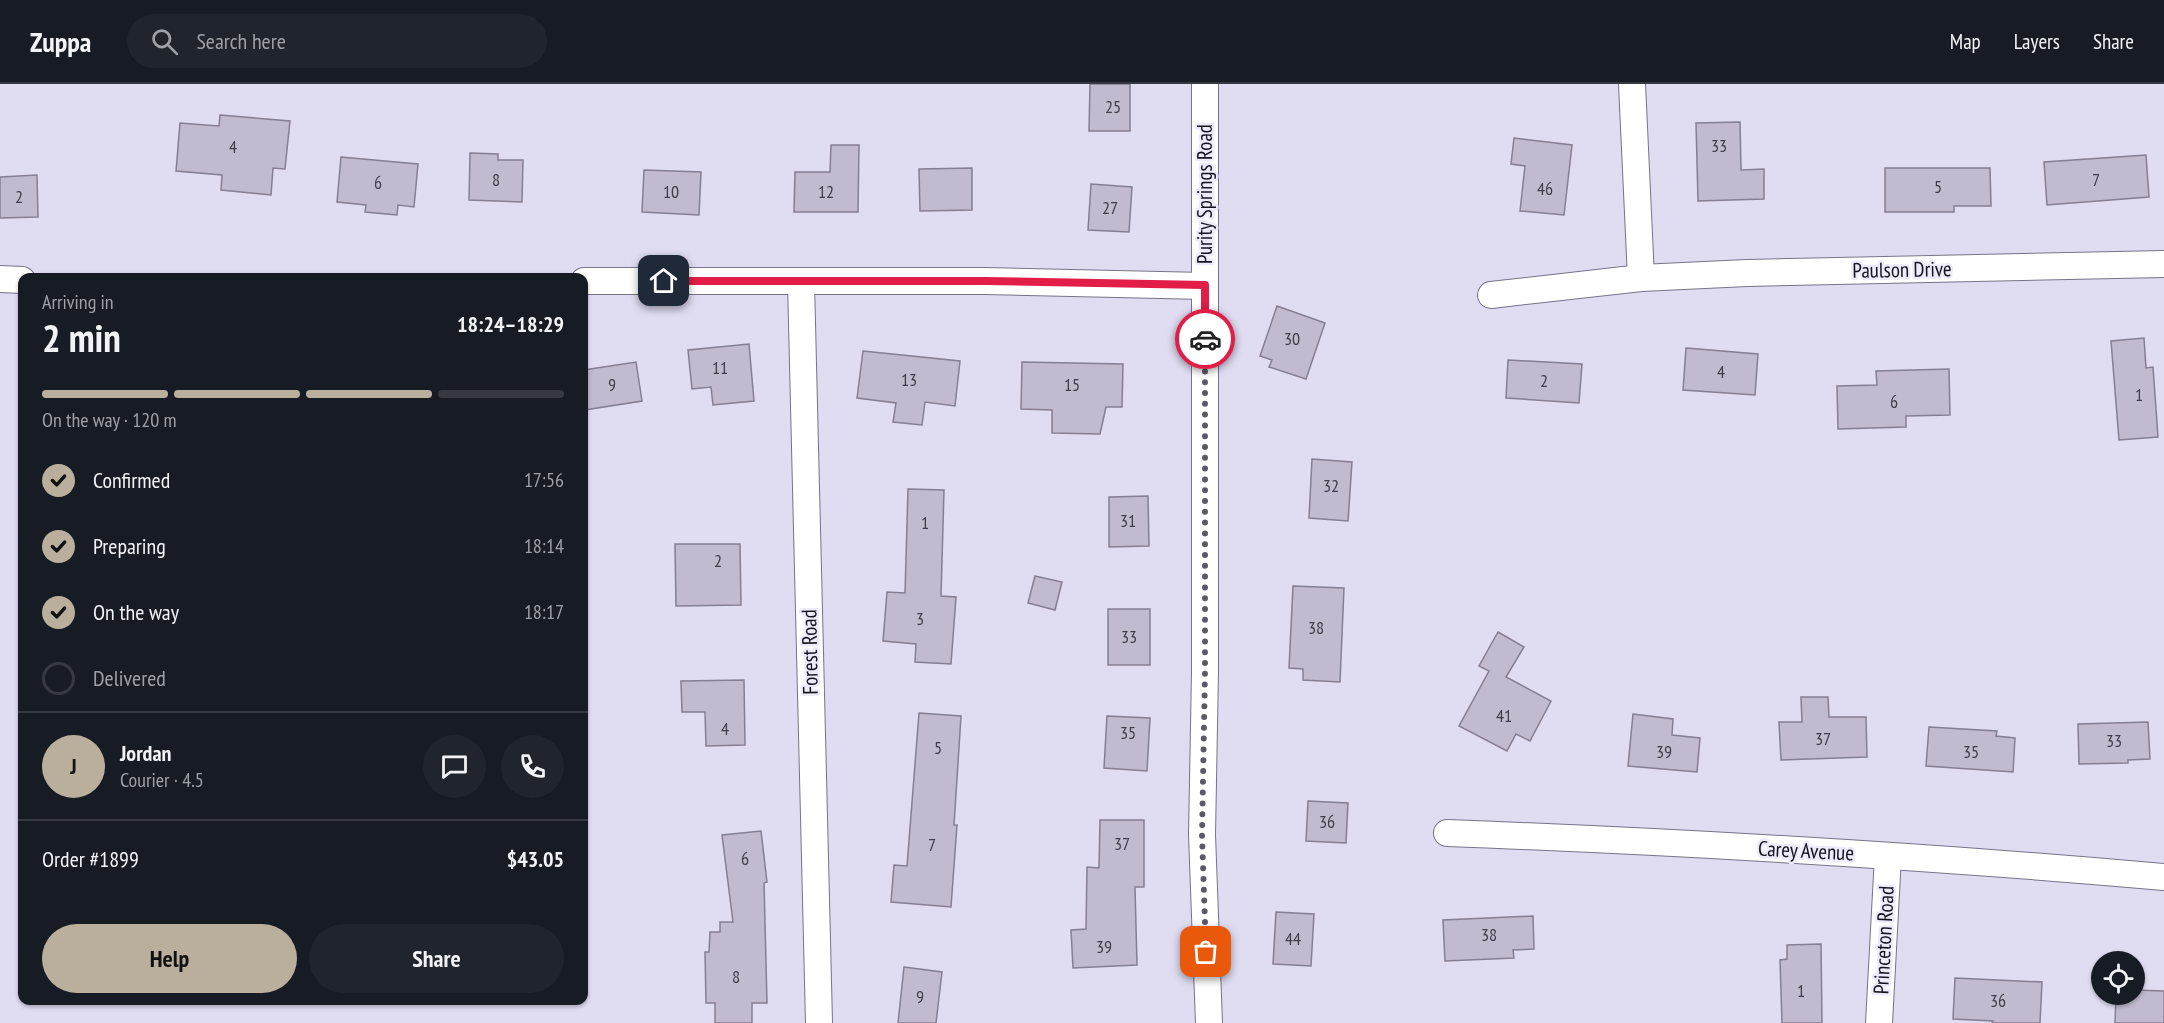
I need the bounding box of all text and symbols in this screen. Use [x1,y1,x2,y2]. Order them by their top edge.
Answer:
search box [127,14,547,68]
text: Zuppa [30,23,91,60]
icon: search [148,25,181,58]
text: Search here [196,27,286,55]
text: Map [1950,28,1981,55]
text: Layers [2014,28,2060,55]
text: Share [2093,28,2134,55]
house number: 25 [1105,95,1121,118]
street label: Purity Springs Road [1191,124,1218,264]
house number: 33 [1711,134,1727,157]
house number: 4 [229,135,237,158]
house number: 8 [492,168,500,191]
house number: 7 [2092,168,2100,191]
house number: 6 [374,171,382,194]
house number: 5 [1934,175,1942,198]
house number: 46 [1537,177,1553,200]
house number: 10 [663,180,679,203]
house number: 12 [818,180,834,203]
house number: 2 [15,185,23,208]
house number: 27 [1102,196,1118,219]
pin [638,255,689,306]
street label: Paulson Drive [1852,255,1952,284]
icon: home [647,264,680,297]
text: Arriving in [42,289,114,315]
courier [1175,309,1235,369]
text: 18:24–18:29 [457,310,564,338]
text: 2 min [42,312,121,363]
icon: car [1189,323,1222,356]
house number: 30 [1284,327,1300,350]
house number: 11 [712,356,728,379]
house number: 4 [1717,360,1725,383]
house number: 13 [901,368,917,391]
house number: 2 [1540,369,1548,392]
house number: 9 [608,373,616,396]
house number: 15 [1064,373,1080,396]
house number: 1 [2135,383,2143,406]
house number: 6 [1890,390,1898,413]
text: On the way · 120 m [42,407,177,433]
icon: check [42,464,75,497]
text: Confirmed [93,466,170,494]
text: 17:56 [524,467,564,493]
house number: 32 [1323,474,1339,497]
house number: 31 [1120,509,1136,532]
house number: 1 [921,511,929,534]
icon: check [42,530,75,563]
text: Preparing [93,532,166,560]
text: 18:14 [524,533,564,559]
house number: 2 [714,549,722,572]
icon: check [42,596,75,629]
text: On the way [93,598,179,626]
text: 18:17 [524,599,564,625]
house number: 3 [916,607,924,630]
street label: Forest Road [795,609,824,695]
house number: 38 [1308,616,1324,639]
house number: 33 [1121,625,1137,648]
text: Delivered [93,664,166,692]
house number: 41 [1496,704,1512,727]
house number: 4 [721,717,729,740]
house number: 35 [1120,721,1136,744]
house number: 37 [1815,727,1831,750]
house number: 33 [2106,729,2122,752]
button: chat [423,735,486,798]
button: phone [501,735,564,798]
house number: 5 [934,736,942,759]
text: Jordan [120,739,171,767]
house number: 39 [1656,740,1672,763]
house number: 35 [1963,740,1979,763]
text: J [70,752,77,780]
text: Courier · 4.5 [120,767,204,793]
house number: 36 [1319,810,1335,833]
house number: 37 [1114,832,1130,855]
house number: 7 [928,833,936,856]
street label: Carey Avenue [1757,835,1855,866]
text: Order #1899 [42,845,139,873]
text: $43.05 [507,845,564,873]
house number: 6 [741,847,749,870]
street label: Princeton Road [1867,885,1900,995]
house number: 38 [1481,923,1497,946]
button: Help [42,924,297,993]
button: Share [309,924,564,993]
pin [1180,926,1231,977]
house number: 44 [1285,927,1301,950]
house number: 39 [1096,935,1112,958]
icon: bag [1189,935,1222,968]
map controls [2091,951,2145,1005]
button: locate [2091,951,2145,1005]
house number: 8 [732,965,740,988]
house number: 1 [1797,979,1805,1002]
house number: 9 [916,985,924,1008]
house number: 36 [1990,989,2006,1012]

